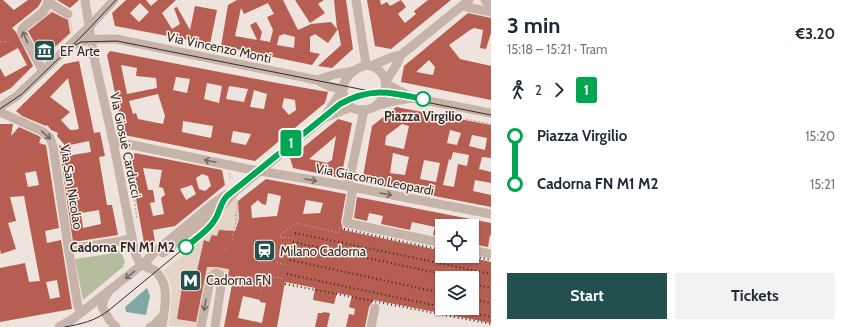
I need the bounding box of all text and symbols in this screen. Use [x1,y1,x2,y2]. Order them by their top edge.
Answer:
text: 3 min [507,12,560,39]
text: €3.20 [795,25,835,43]
street label: Via Vincenzo Monti [165,28,273,66]
one-way arrow [21,31,28,43]
museum icon: EF Arte [32,38,58,64]
text: 15:18 – 15:21 · Tram [507,41,607,57]
place label: EF Arte [60,43,100,59]
icon: walk [507,79,529,101]
icon: forward [548,79,570,101]
text: 1 [584,81,589,99]
text: 2 [535,82,542,98]
street label: Via Giosuè Carducci [107,91,145,199]
marker: Piazza Virgilio [415,91,431,107]
place label: Piazza Virgilio [384,108,463,124]
text: Piazza Virgilio [537,127,627,145]
text: 15:20 [805,128,835,144]
line badge: 1 [278,130,304,156]
one-way arrow [41,131,51,140]
text: 1 [288,134,294,152]
street label: Via San Nicolao [57,143,87,231]
one-way arrow [204,156,217,164]
street label: Via Giacomo Leopardi [315,160,435,198]
text: Cadorna FN M1 M2 [537,175,658,193]
one-way arrow [304,176,317,184]
text: 15:21 [810,176,835,192]
one-way arrow [379,190,392,198]
map controls [435,219,479,315]
button: locate [435,219,479,263]
station icon: Milano Cadorna [251,238,277,264]
place label: Cadorna FN M1 M2 [70,239,175,255]
marker: Cadorna FN M1 M2 [178,239,194,255]
place label: Milano Cadorna [280,243,367,259]
metro station icon: Cadorna FN [178,267,204,293]
one-way arrow [125,270,136,279]
button: layers [435,271,479,315]
place label: Cadorna FN [206,272,271,288]
button: Start [507,273,667,319]
button: Tickets [675,273,835,319]
one-way arrow [201,298,209,311]

